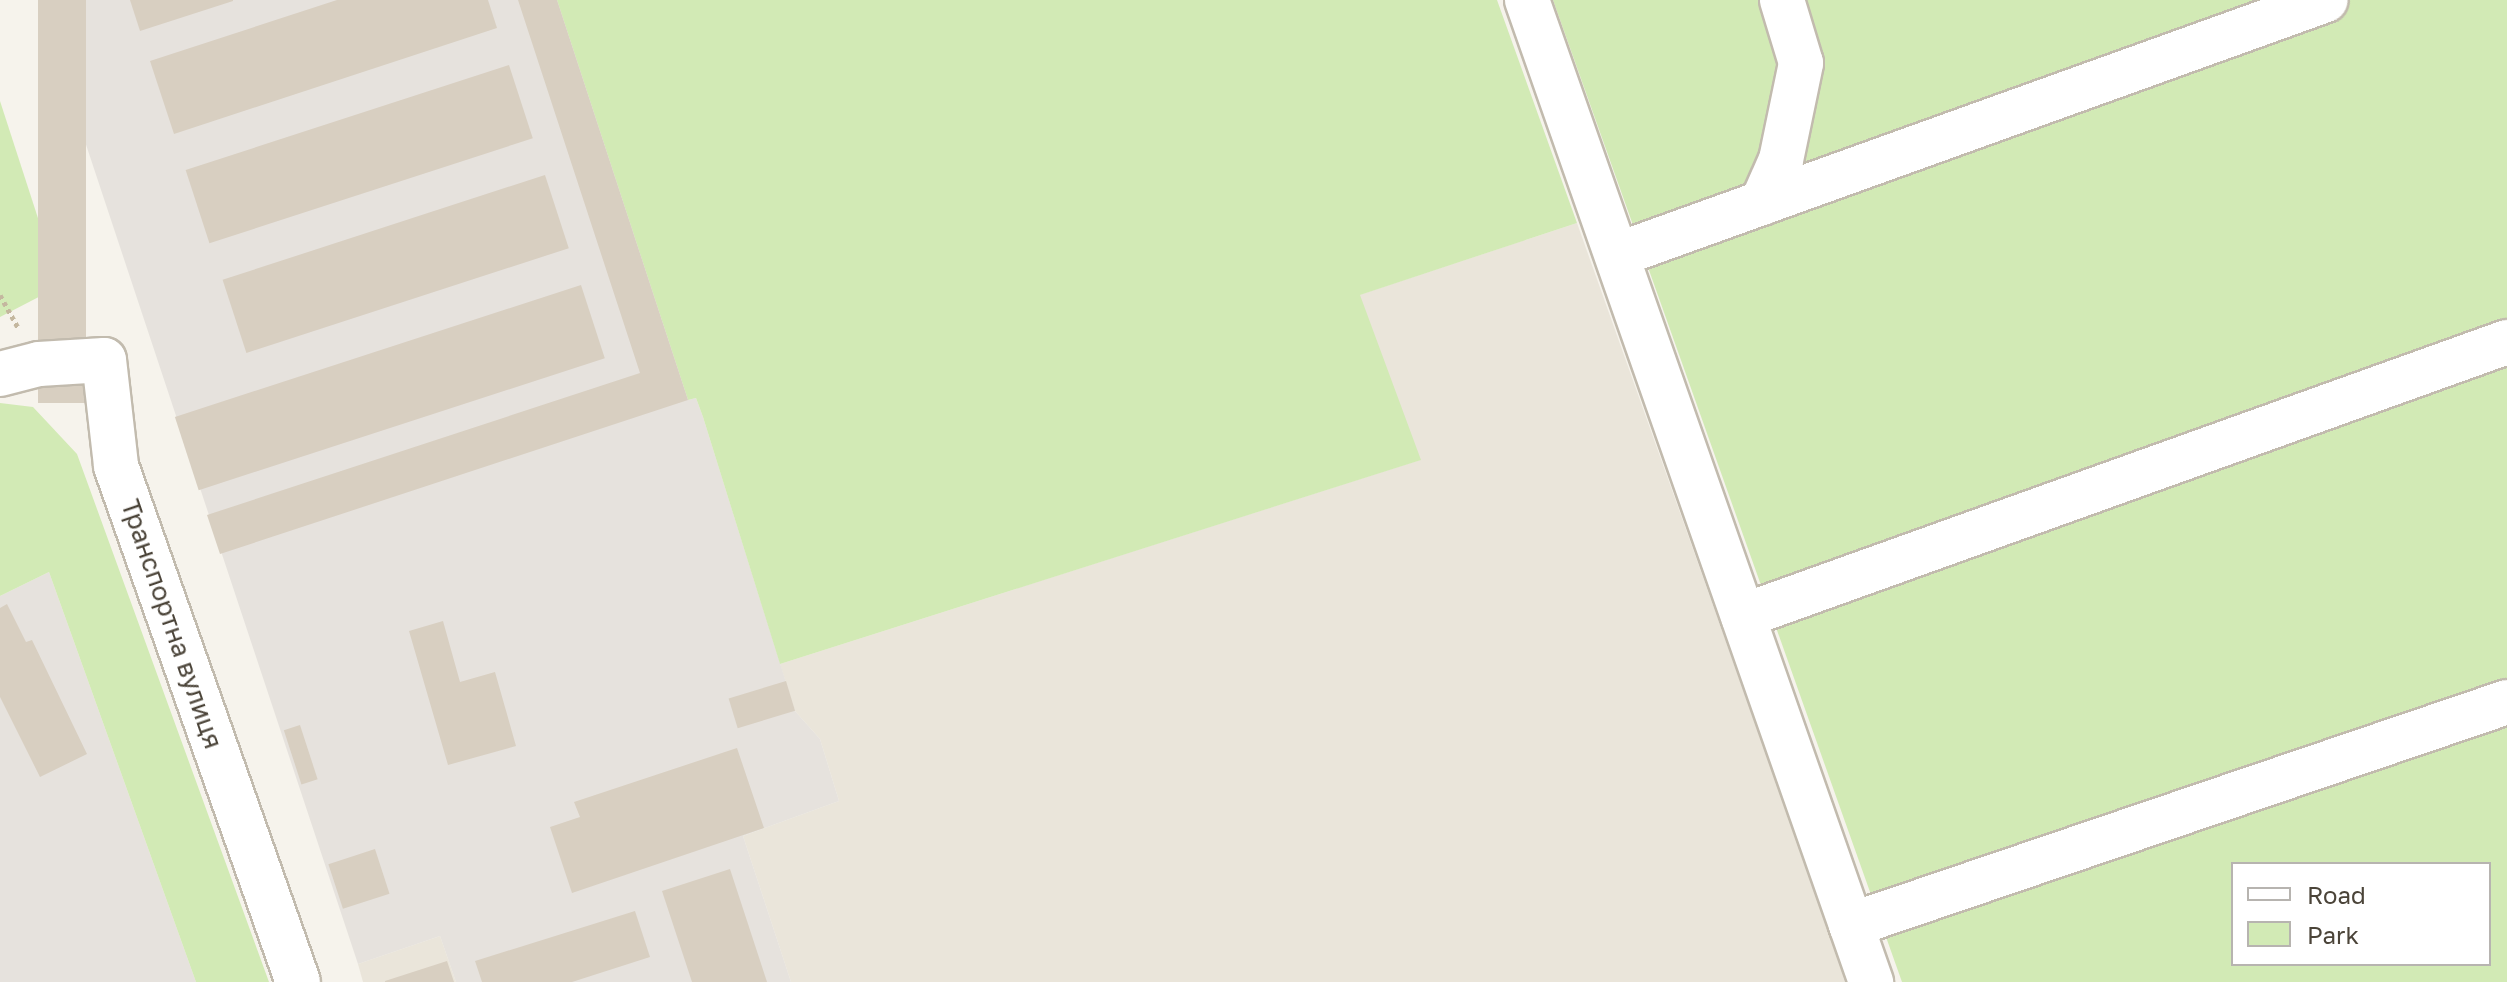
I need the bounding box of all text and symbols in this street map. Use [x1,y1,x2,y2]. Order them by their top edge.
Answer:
street label: Транспортна вулиця [115,495,229,753]
legend [2231,862,2491,966]
text: Road [2307,880,2366,909]
text: Park [2307,920,2359,949]

